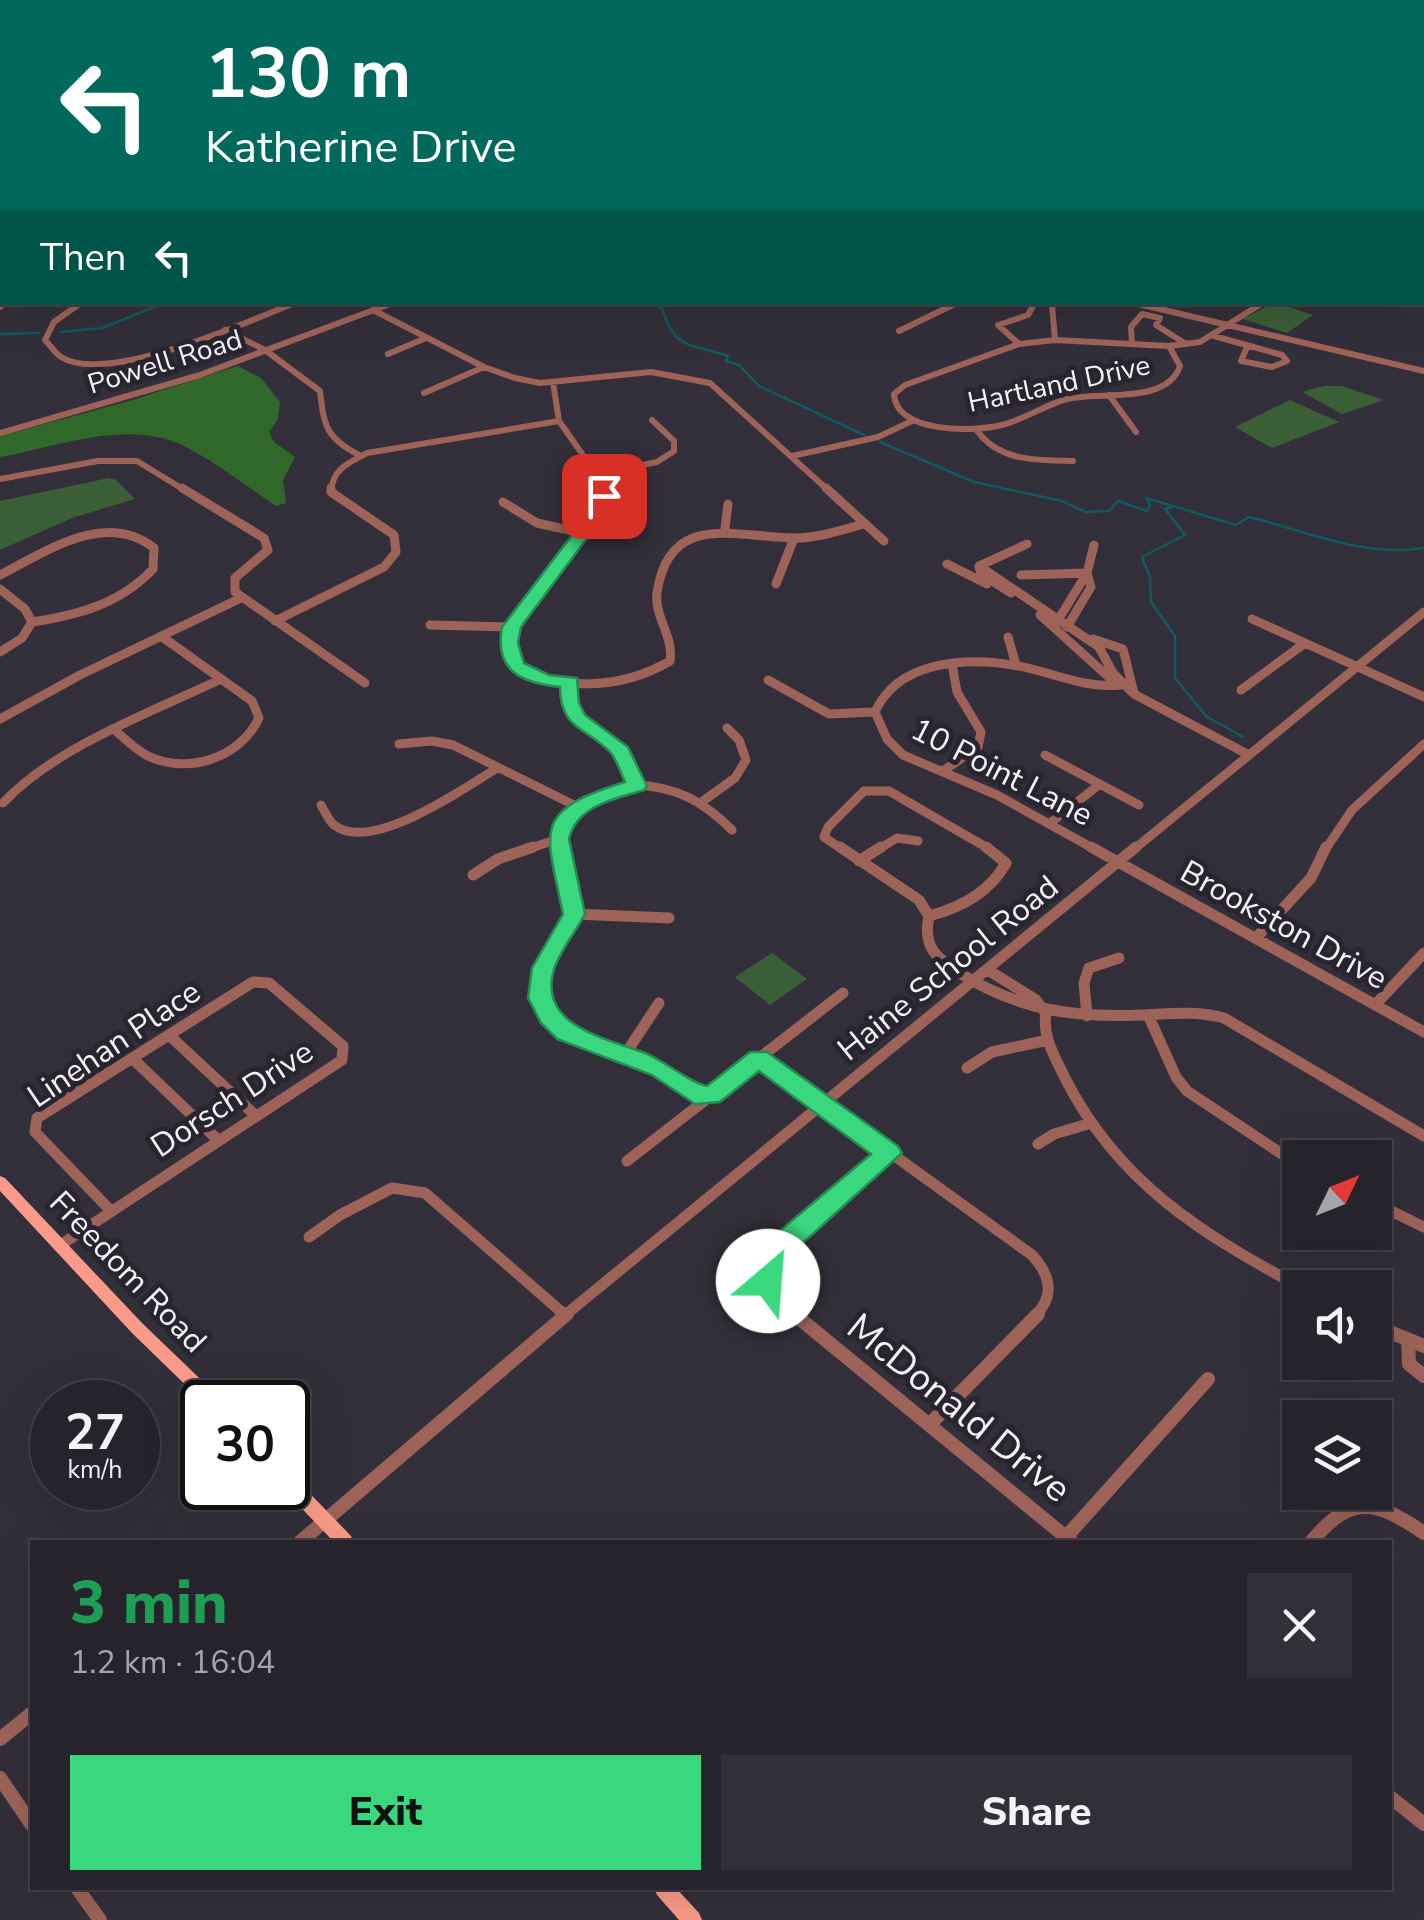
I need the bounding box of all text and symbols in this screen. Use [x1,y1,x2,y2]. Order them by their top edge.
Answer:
text: 130 m [205,26,411,122]
icon: left [40,40,170,170]
text: Katherine Drive [205,117,517,178]
icon: left [146,230,201,285]
text: Then [40,232,126,283]
street label: Powell Road [83,320,247,404]
street label: Hartland Drive [964,346,1154,422]
pin [562,454,647,539]
icon: arrive [577,469,632,524]
street label: 10 Point Lane [904,708,1100,836]
street label: Brookston Drive [1173,850,1395,1000]
street label: Haine School Road [829,866,1067,1070]
street label: Linehan Place [19,970,209,1118]
street label: Dorsch Drive [143,1030,321,1168]
north arrow [1282,1140,1392,1250]
map controls [1282,1140,1392,1510]
street label: Freedom Road [40,1182,216,1362]
position arrow [716,1229,820,1333]
button: sound [1282,1270,1392,1380]
street label: McDonald Drive [836,1302,1082,1514]
speed limit sign: 30 [180,1380,310,1510]
text: 27 [65,1398,125,1467]
button: layers [1282,1400,1392,1510]
text: km/h [67,1453,123,1487]
text: 3 min [70,1562,228,1644]
button: close [1247,1573,1352,1678]
text: 1.2 km · 16:04 [70,1641,275,1684]
button: Exit [70,1755,701,1870]
button: Share [721,1755,1352,1870]

